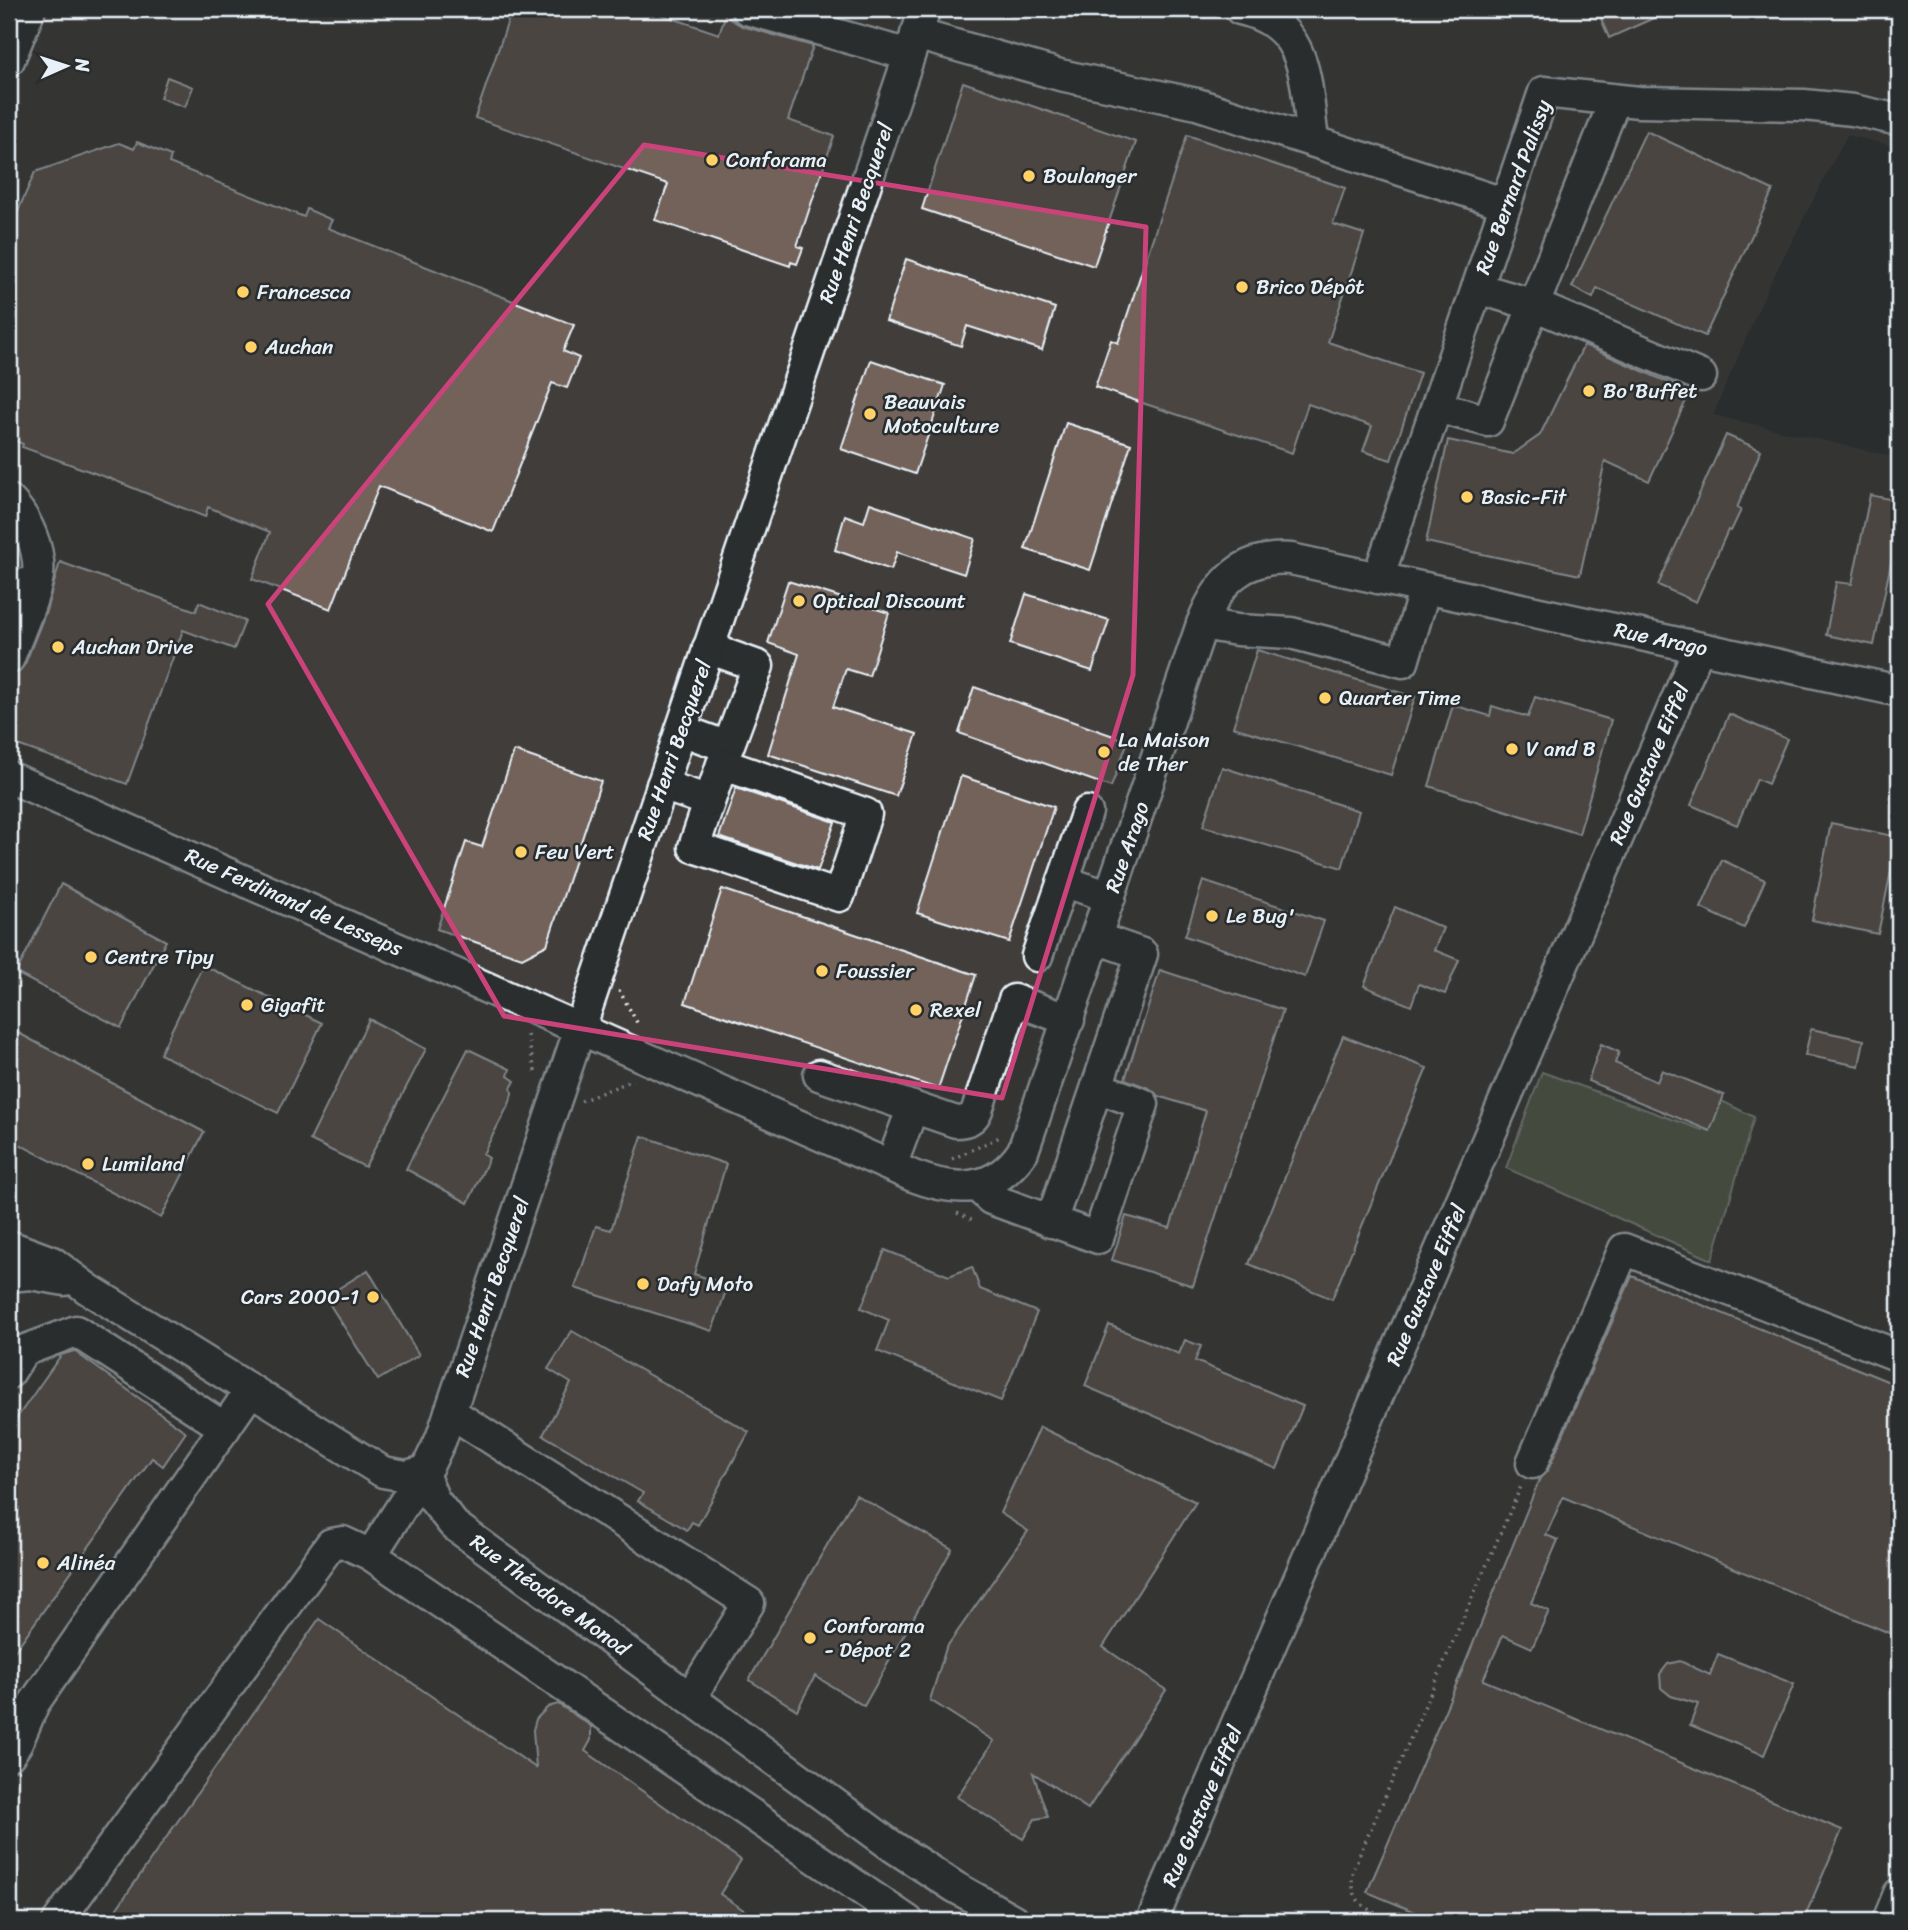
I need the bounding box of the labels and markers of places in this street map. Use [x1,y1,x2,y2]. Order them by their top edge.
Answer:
place label: Conforama [726,141,827,179]
marker: Conforama [704,152,720,168]
place label: Boulanger [1043,157,1137,195]
marker: Boulanger [1021,168,1037,184]
place label: Brico Dépôt [1256,268,1365,306]
place label: Francesca [257,273,351,311]
marker: Brico Dépôt [1234,279,1250,295]
marker: Francesca [235,284,251,300]
place label: Auchan [264,328,333,366]
marker: Auchan [243,339,259,355]
place label: Bo'Buffet [1603,372,1697,410]
place label: Beauvais Motoculture [884,383,999,445]
marker: Bo'Buffet [1581,383,1597,399]
marker: Beauvais Motoculture [862,406,878,422]
place label: Basic-Fit [1481,478,1568,516]
marker: Basic-Fit [1459,489,1475,505]
place label: Optical Discount [813,582,966,620]
marker: Optical Discount [791,593,807,609]
place label: Auchan Drive [71,628,194,666]
marker: Auchan Drive [50,639,66,655]
place label: Quarter Time [1339,679,1461,717]
marker: Quarter Time [1317,690,1333,706]
place label: La Maison de Ther [1118,721,1210,783]
place label: V and B [1526,730,1596,768]
marker: V and B [1504,741,1520,757]
marker: La Maison de Ther [1096,744,1112,760]
place label: Feu Vert [535,833,614,871]
marker: Feu Vert [513,844,529,860]
place label: Le Bug' [1226,897,1295,935]
marker: Le Bug' [1204,908,1220,924]
place label: Centre Tipy [105,938,214,976]
marker: Centre Tipy [83,949,99,965]
place label: Foussier [836,952,915,990]
marker: Foussier [814,963,830,979]
place label: Gigafit [261,986,326,1024]
place label: Rexel [930,991,982,1029]
marker: Gigafit [239,997,255,1013]
marker: Rexel [908,1002,924,1018]
place label: Lumiland [102,1145,186,1183]
marker: Lumiland [80,1156,96,1172]
place label: Dafy Moto [657,1265,753,1303]
marker: Dafy Moto [635,1276,651,1292]
place label: Cars 2000-1 [241,1278,359,1316]
marker: Cars 2000-1 [365,1289,381,1305]
place label: Alinéa [56,1544,116,1582]
marker: Alinéa [35,1555,51,1571]
place label: Conforama - Dépot 2 [824,1607,925,1669]
marker: Conforama - Dépot 2 [802,1630,818,1646]

